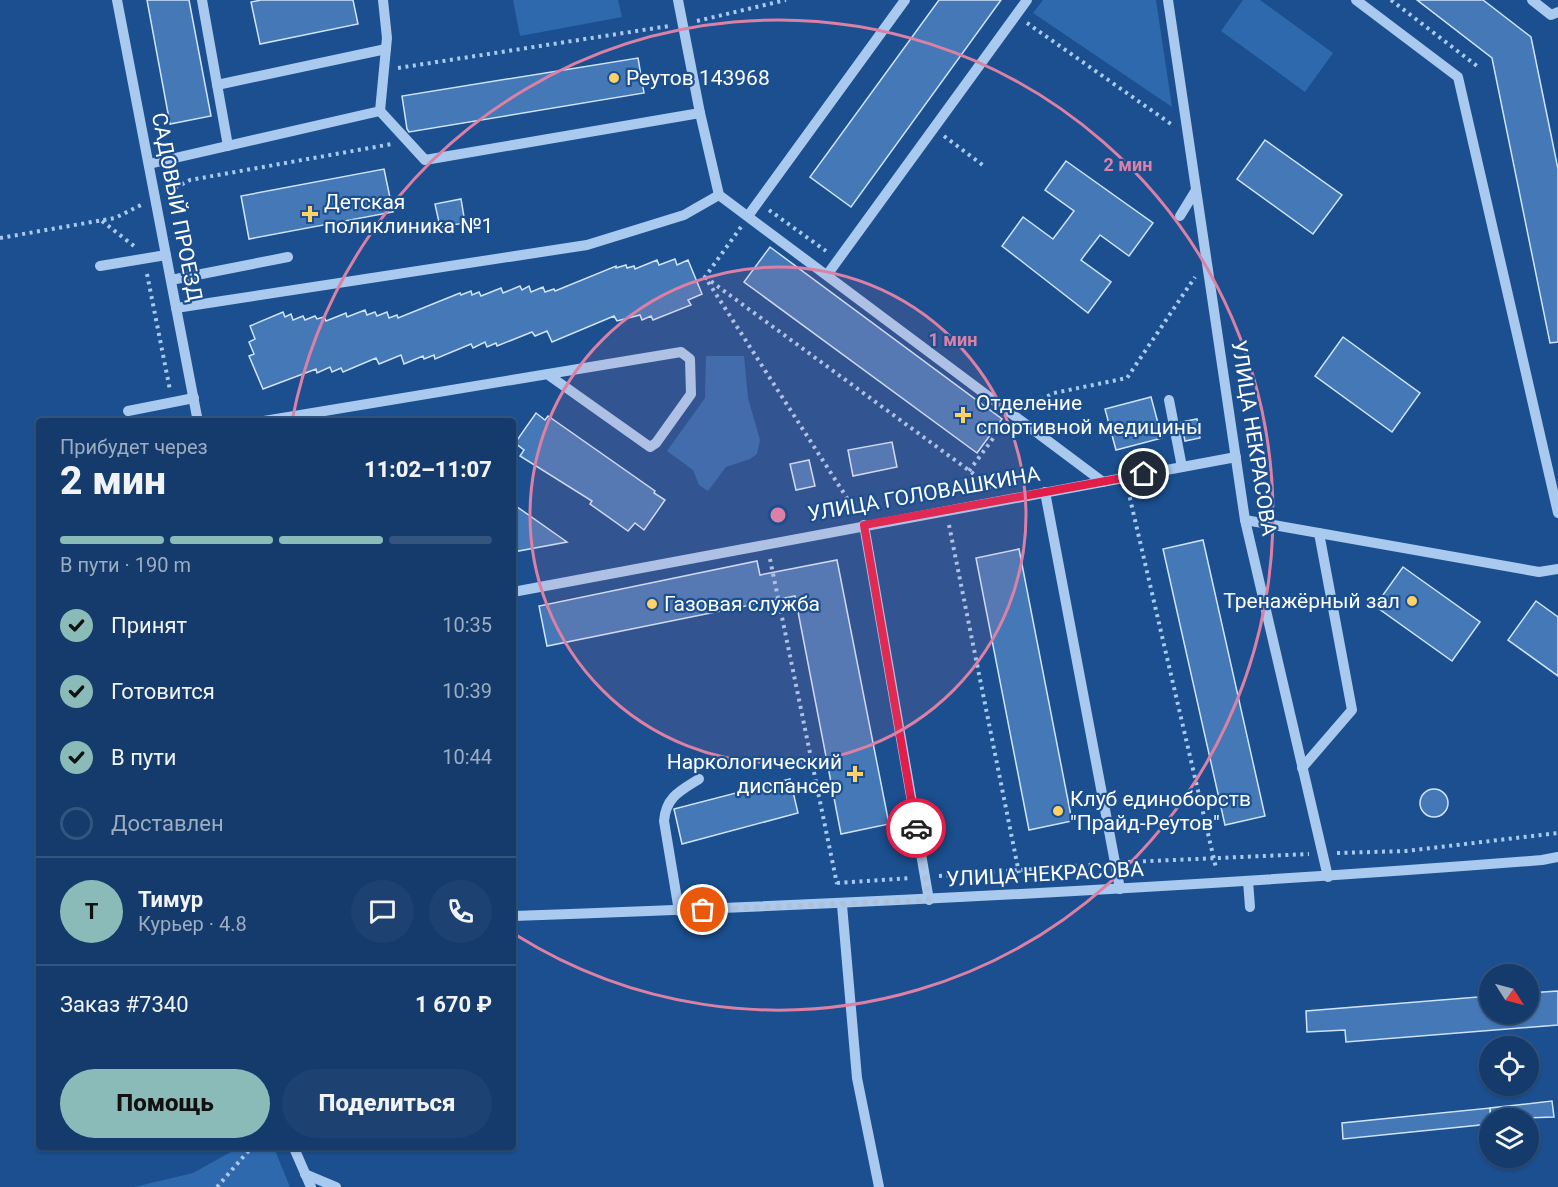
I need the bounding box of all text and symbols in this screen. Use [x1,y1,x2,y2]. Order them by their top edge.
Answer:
place label: Реутов 143968 [626,66,770,90]
marker: Реутов 143968 [607,71,621,85]
street label: САДОВЫЙ ПРОЕЗД [147,111,207,304]
text: 2 мин [1104,154,1152,175]
place label: Детская поликлиника №1 [324,190,493,238]
marker: Детская поликлиника №1 [301,205,319,223]
text: 1 мин [929,329,977,350]
street label: УЛИЦА НЕКРАСОВА [1227,338,1281,538]
place label: Отделение спортивной медицины [976,391,1202,439]
marker: Отделение спортивной медицины [954,406,972,424]
text: Прибудет через [60,435,208,459]
pin [1118,448,1169,499]
text: 11:02–11:07 [364,457,492,482]
icon: home [1127,457,1160,490]
text: 2 мин [60,458,166,504]
street label: УЛИЦА ГОЛОВАШКИНА [806,462,1042,526]
centre of rings [768,505,788,525]
text: В пути · 190 m [60,553,191,577]
place label: Тренажёрный зал [1223,589,1400,613]
place label: Газовая служба [664,592,820,616]
marker: Тренажёрный зал [1405,594,1419,608]
marker: Газовая служба [645,597,659,611]
icon: check [60,609,93,642]
text: Принят [111,613,187,638]
text: 10:35 [442,613,492,637]
icon: check [60,675,93,708]
text: Готовится [111,679,215,704]
text: 10:39 [442,679,492,703]
icon: check [60,741,93,774]
text: В пути [111,745,177,770]
text: 10:44 [442,745,492,769]
place label: Наркологический диспансер [667,750,842,798]
marker: Наркологический диспансер [846,765,864,783]
place label: Клуб единоборств "Прайд-Реутов" [1070,787,1251,835]
courier [886,798,946,858]
marker: Клуб единоборств "Прайд-Реутов" [1051,804,1065,818]
text: Доставлен [111,811,224,836]
icon: car [900,812,933,845]
street label: УЛИЦА НЕКРАСОВА [946,857,1145,891]
button: chat [351,880,414,943]
button: phone [429,880,492,943]
pin [677,884,728,935]
text: Тимур [138,887,203,912]
icon: bag [686,893,719,926]
text: Т [85,899,98,924]
text: Курьер · 4.8 [138,912,247,936]
north arrow [1479,964,1539,1024]
map controls [1479,964,1539,1168]
text: Заказ #7340 [60,992,189,1017]
text: 1 670 ₽ [415,992,492,1017]
button: locate [1479,1036,1539,1096]
button: Помощь [60,1069,270,1138]
button: Поделиться [282,1069,492,1138]
button: layers [1479,1108,1539,1168]

